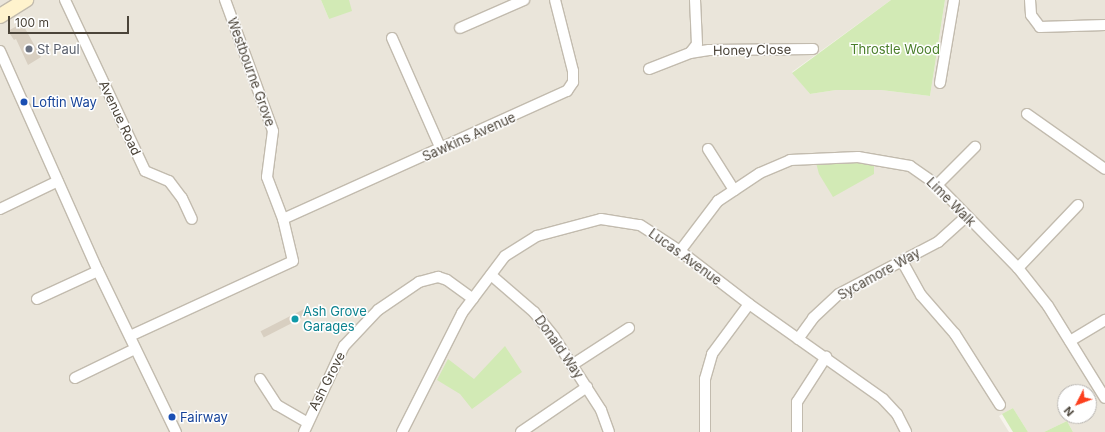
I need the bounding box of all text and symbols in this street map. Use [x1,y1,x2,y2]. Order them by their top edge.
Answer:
scale bar [10,8,131,34]
text: 100 m [15,15,49,30]
street label: Westbourne Grove [224,15,278,129]
place label: St Paul [37,41,80,57]
park label: Throstle Wood [850,41,940,57]
street label: Honey Close [713,42,791,58]
marker: St Paul [24,44,34,54]
street label: Avenue Road [96,78,144,158]
place label: Loftin Way [32,94,97,110]
marker: Loftin Way [19,97,29,107]
street label: Sawkins Avenue [420,109,518,165]
street label: Lime Walk [923,174,979,230]
street label: Lucas Avenue [646,225,724,289]
street label: Sycamore Way [835,245,923,303]
place label: Ash Grove Garages [303,304,367,335]
street label: Donald Way [532,312,586,382]
marker: Ash Grove Garages [290,314,300,324]
street label: Ash Grove [306,349,348,413]
north arrow [1057,384,1097,424]
text: N [1061,404,1077,419]
place label: Fairway [180,409,228,425]
marker: Fairway [167,412,177,422]

